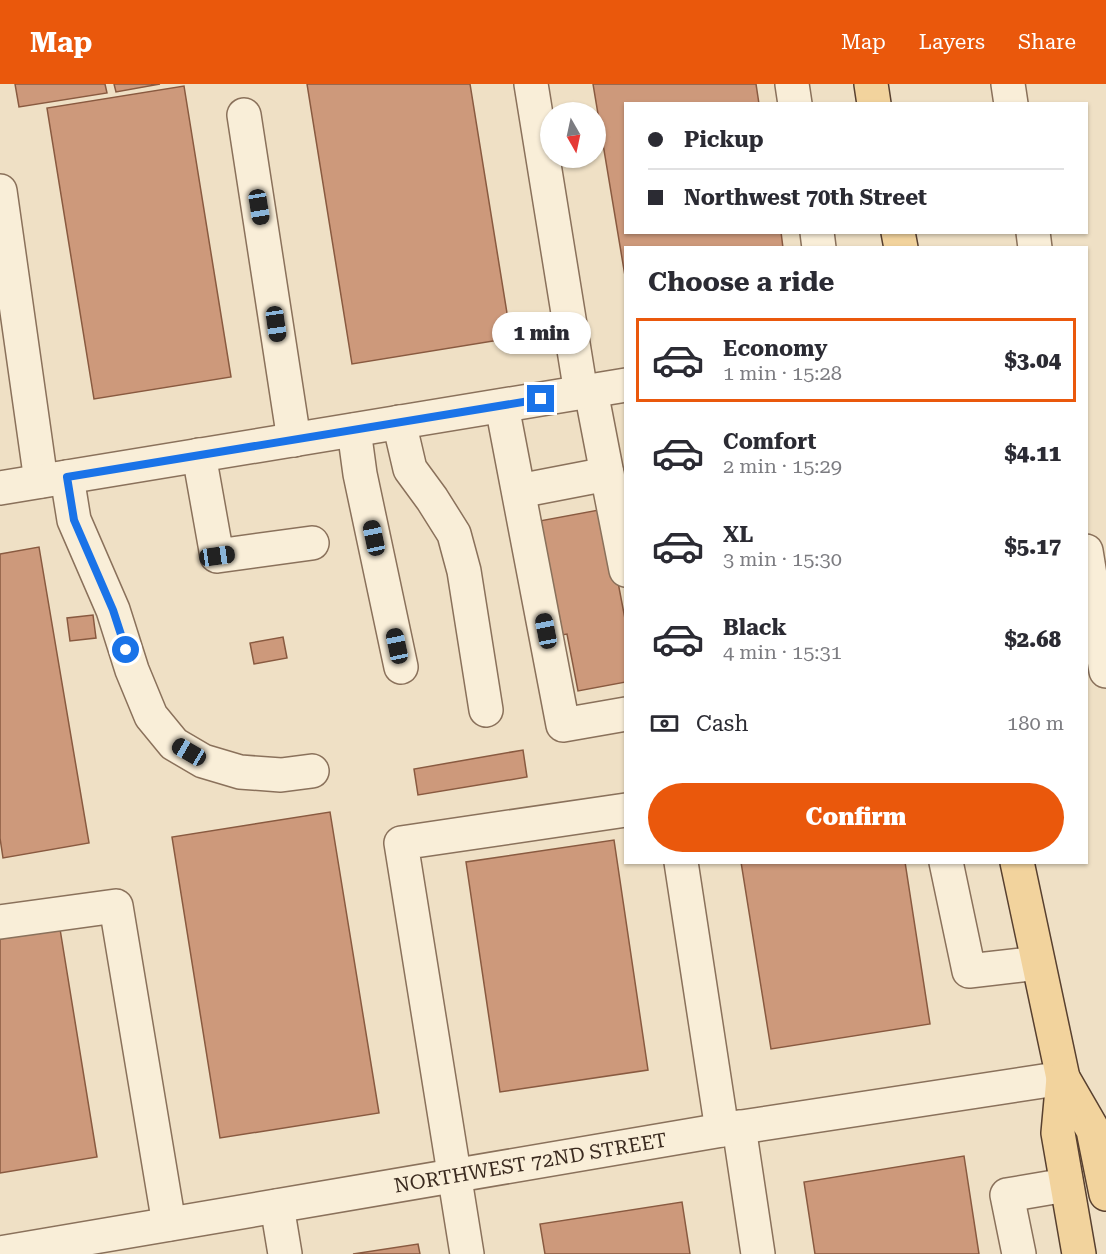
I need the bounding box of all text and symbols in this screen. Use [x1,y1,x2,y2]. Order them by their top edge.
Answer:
text: Map [30,26,92,59]
text: Map [841,30,886,54]
text: Layers [919,30,985,54]
text: Share [1018,30,1076,54]
north arrow [540,102,606,168]
map controls [540,102,606,168]
text: Pickup [684,127,764,152]
text: Northwest 70th Street [684,185,927,210]
car [247,188,271,226]
text: Choose a ride [648,266,834,298]
car [265,305,287,343]
callout: 1 min [492,312,590,354]
text: 1 min [513,321,570,345]
icon: car [651,333,705,387]
text: Economy [723,336,827,361]
text: $3.04 [1004,348,1061,373]
text: 1 min · 15:28 [723,361,842,385]
route end [527,385,554,412]
icon: car [651,426,705,480]
text: Comfort [723,429,816,454]
text: $4.11 [1004,441,1061,466]
text: 2 min · 15:29 [723,454,842,478]
car [361,519,387,557]
icon: car [651,519,705,573]
text: XL [723,522,753,547]
text: $5.17 [1004,534,1061,559]
car [198,545,236,567]
text: 3 min · 15:30 [723,547,842,571]
car [534,612,558,650]
icon: car [651,612,705,666]
text: Black [723,615,787,640]
car [384,627,410,665]
text: $2.68 [1004,627,1061,652]
route start [112,636,139,663]
text: 4 min · 15:31 [723,640,842,664]
icon: cash [648,707,681,740]
text: Cash [696,711,748,736]
text: 180 m [1007,711,1064,735]
car [169,735,209,769]
button: Confirm [648,783,1064,852]
street label: NORTHWEST 72ND STREET [392,1128,669,1198]

